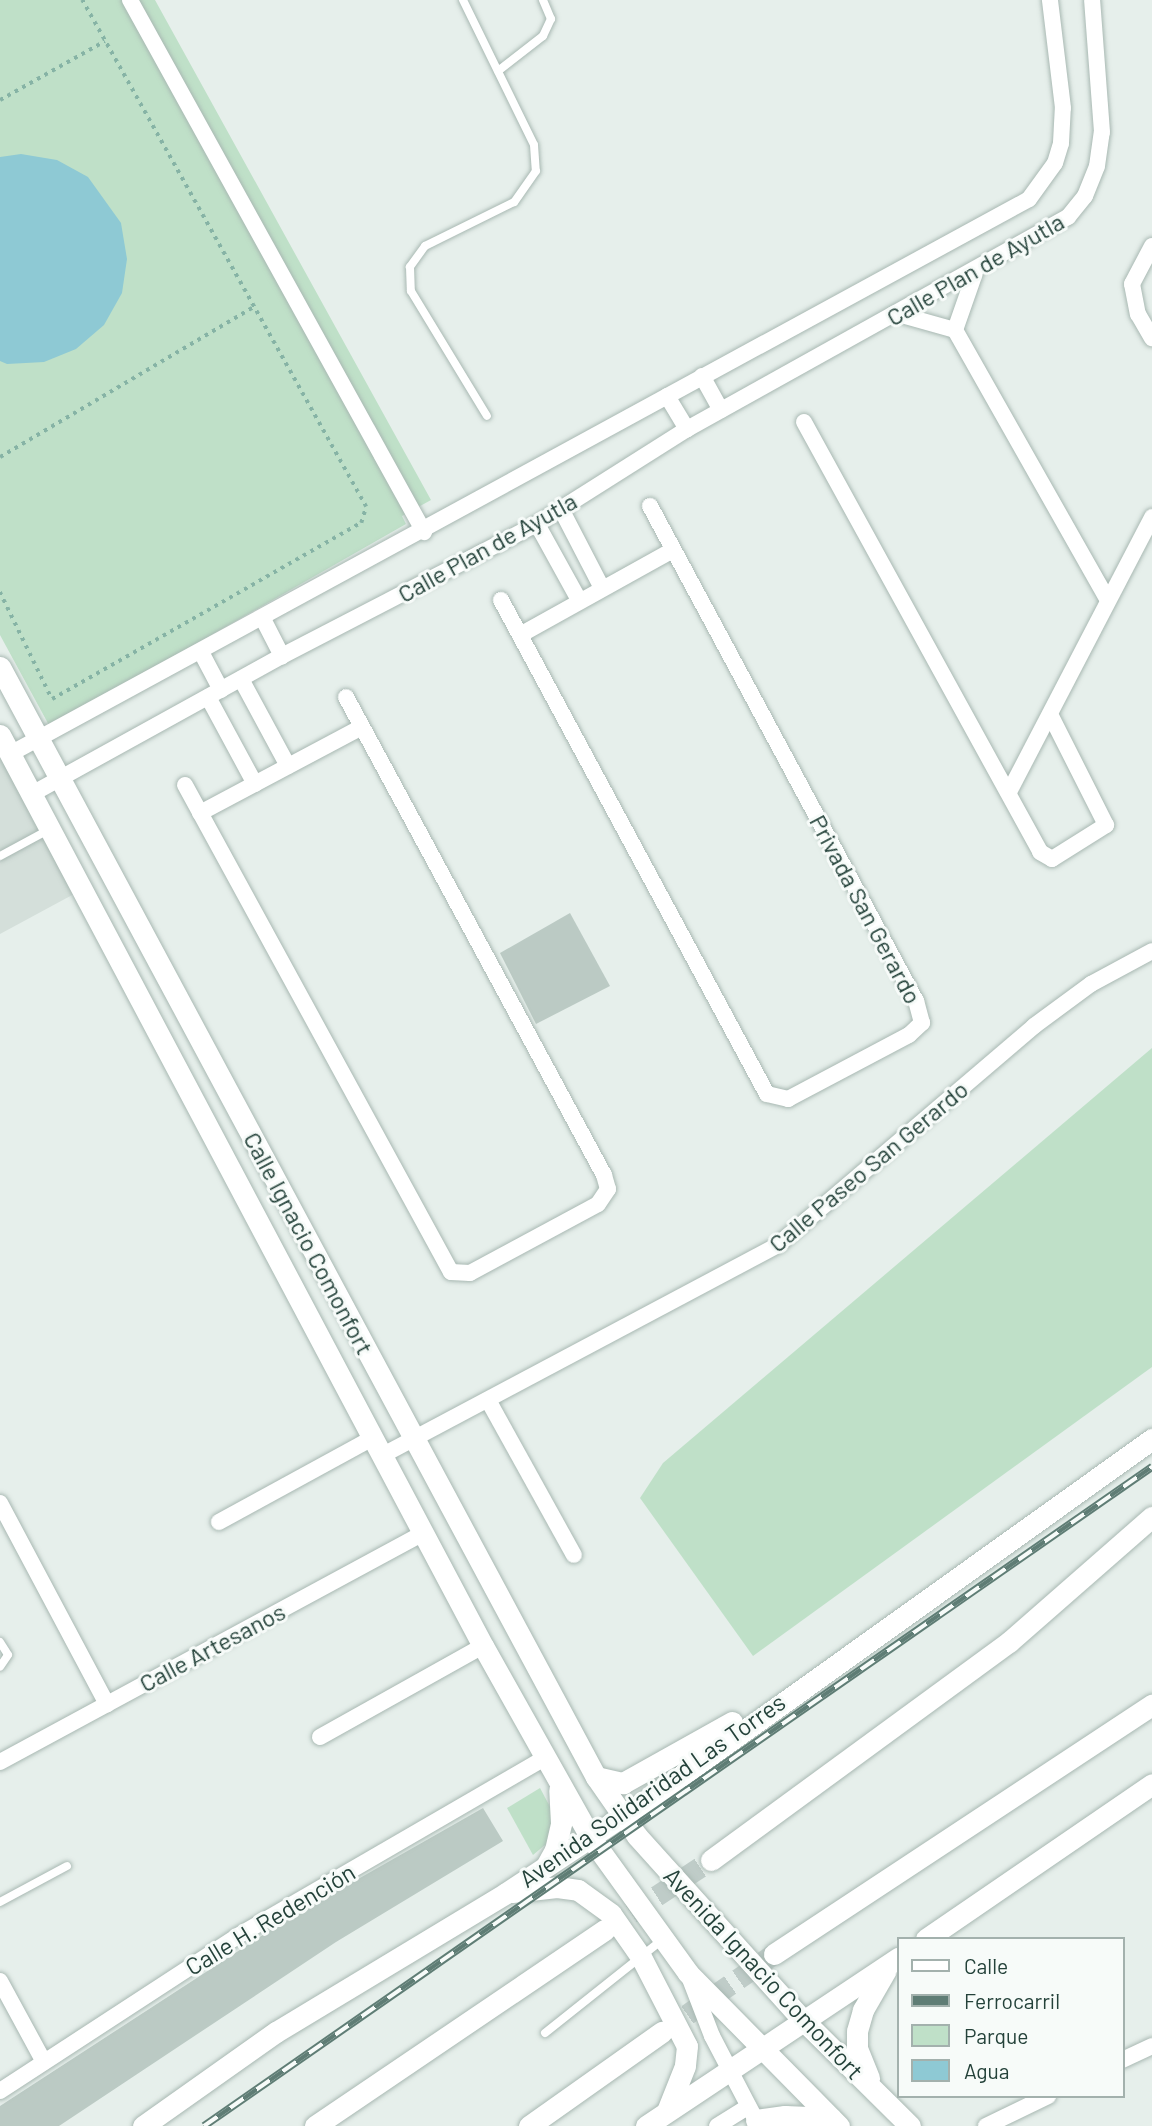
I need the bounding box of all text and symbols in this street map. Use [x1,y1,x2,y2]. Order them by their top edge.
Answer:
street label: Calle Plan de Ayutla [881,207,1069,331]
street label: Calle Plan de Ayutla [393,486,581,608]
street label: Privada San Gerardo [804,810,928,1008]
street label: Calle Paseo San Gerardo [763,1074,973,1258]
street label: Calle Ignacio Comonfort [238,1127,380,1359]
street label: Calle Artesanos [134,1596,290,1698]
street label: Avenida Solidaridad Las Torres [514,1687,790,1893]
street label: Calle H. Redención [180,1857,360,1981]
street label: Avenida Ignacio Comonfort [658,1861,870,2085]
legend [897,1937,1124,2098]
text: Calle [964,1953,1008,1978]
text: Ferrocarril [964,1988,1060,2013]
text: Parque [964,2023,1029,2048]
text: Agua [964,2058,1010,2083]

